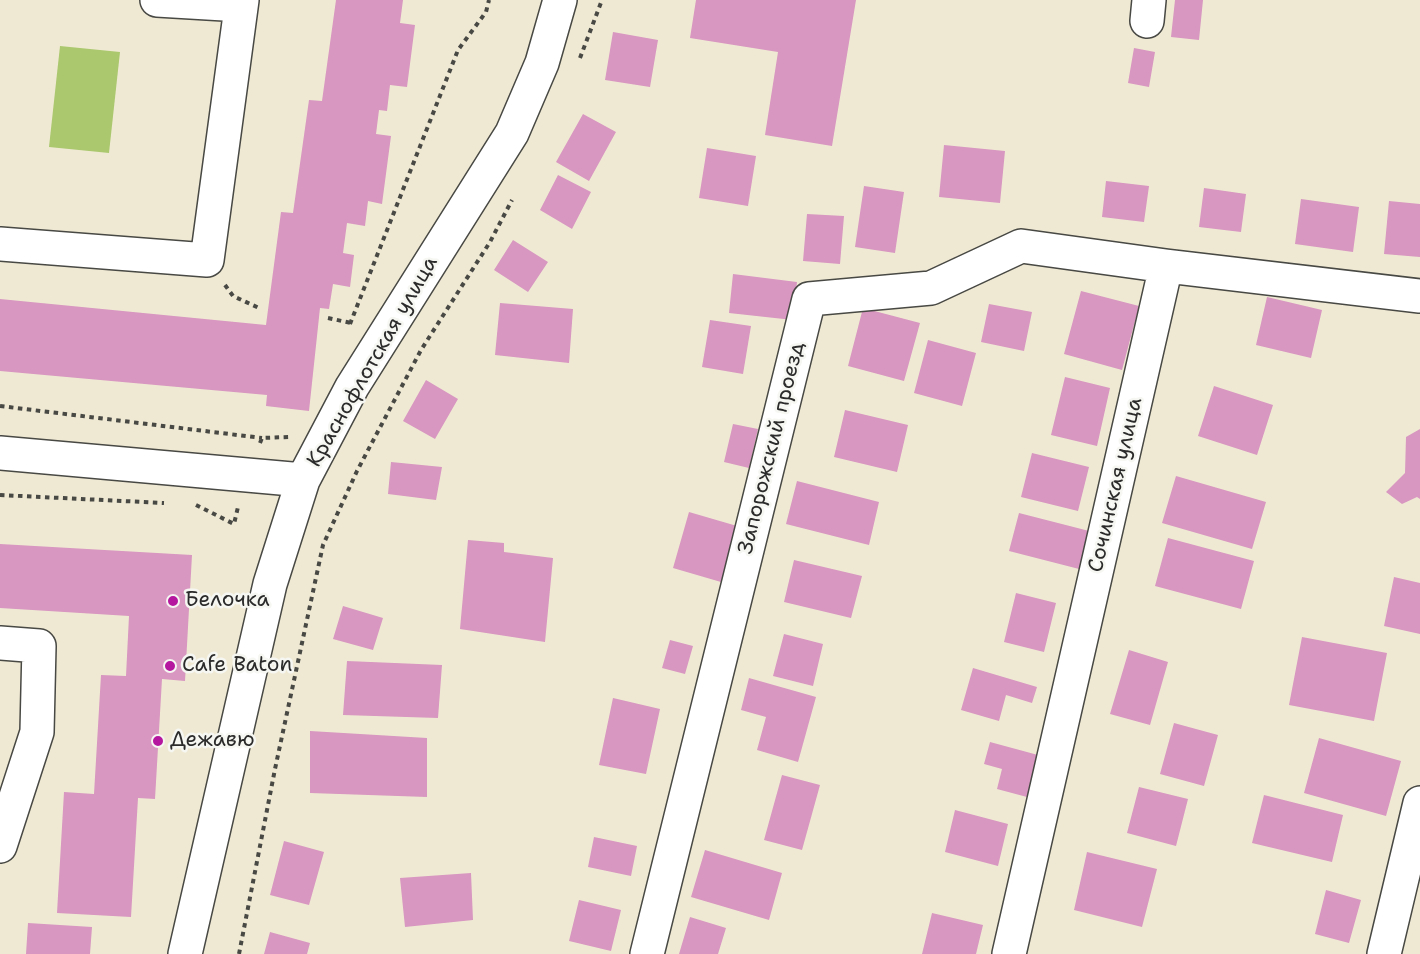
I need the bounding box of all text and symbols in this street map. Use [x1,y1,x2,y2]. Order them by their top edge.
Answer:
street label: Краснофлотская улица [302,252,444,472]
street label: Запорожский проезд [733,339,811,557]
street label: Сочинская улица [1084,395,1148,575]
place label: Белочка [185,588,270,614]
marker: Белочка [166,594,180,608]
place label: Cafe Baton [182,653,292,679]
marker: Cafe Baton [163,659,177,673]
place label: Дежавю [170,728,255,754]
marker: Дежавю [151,734,165,748]

